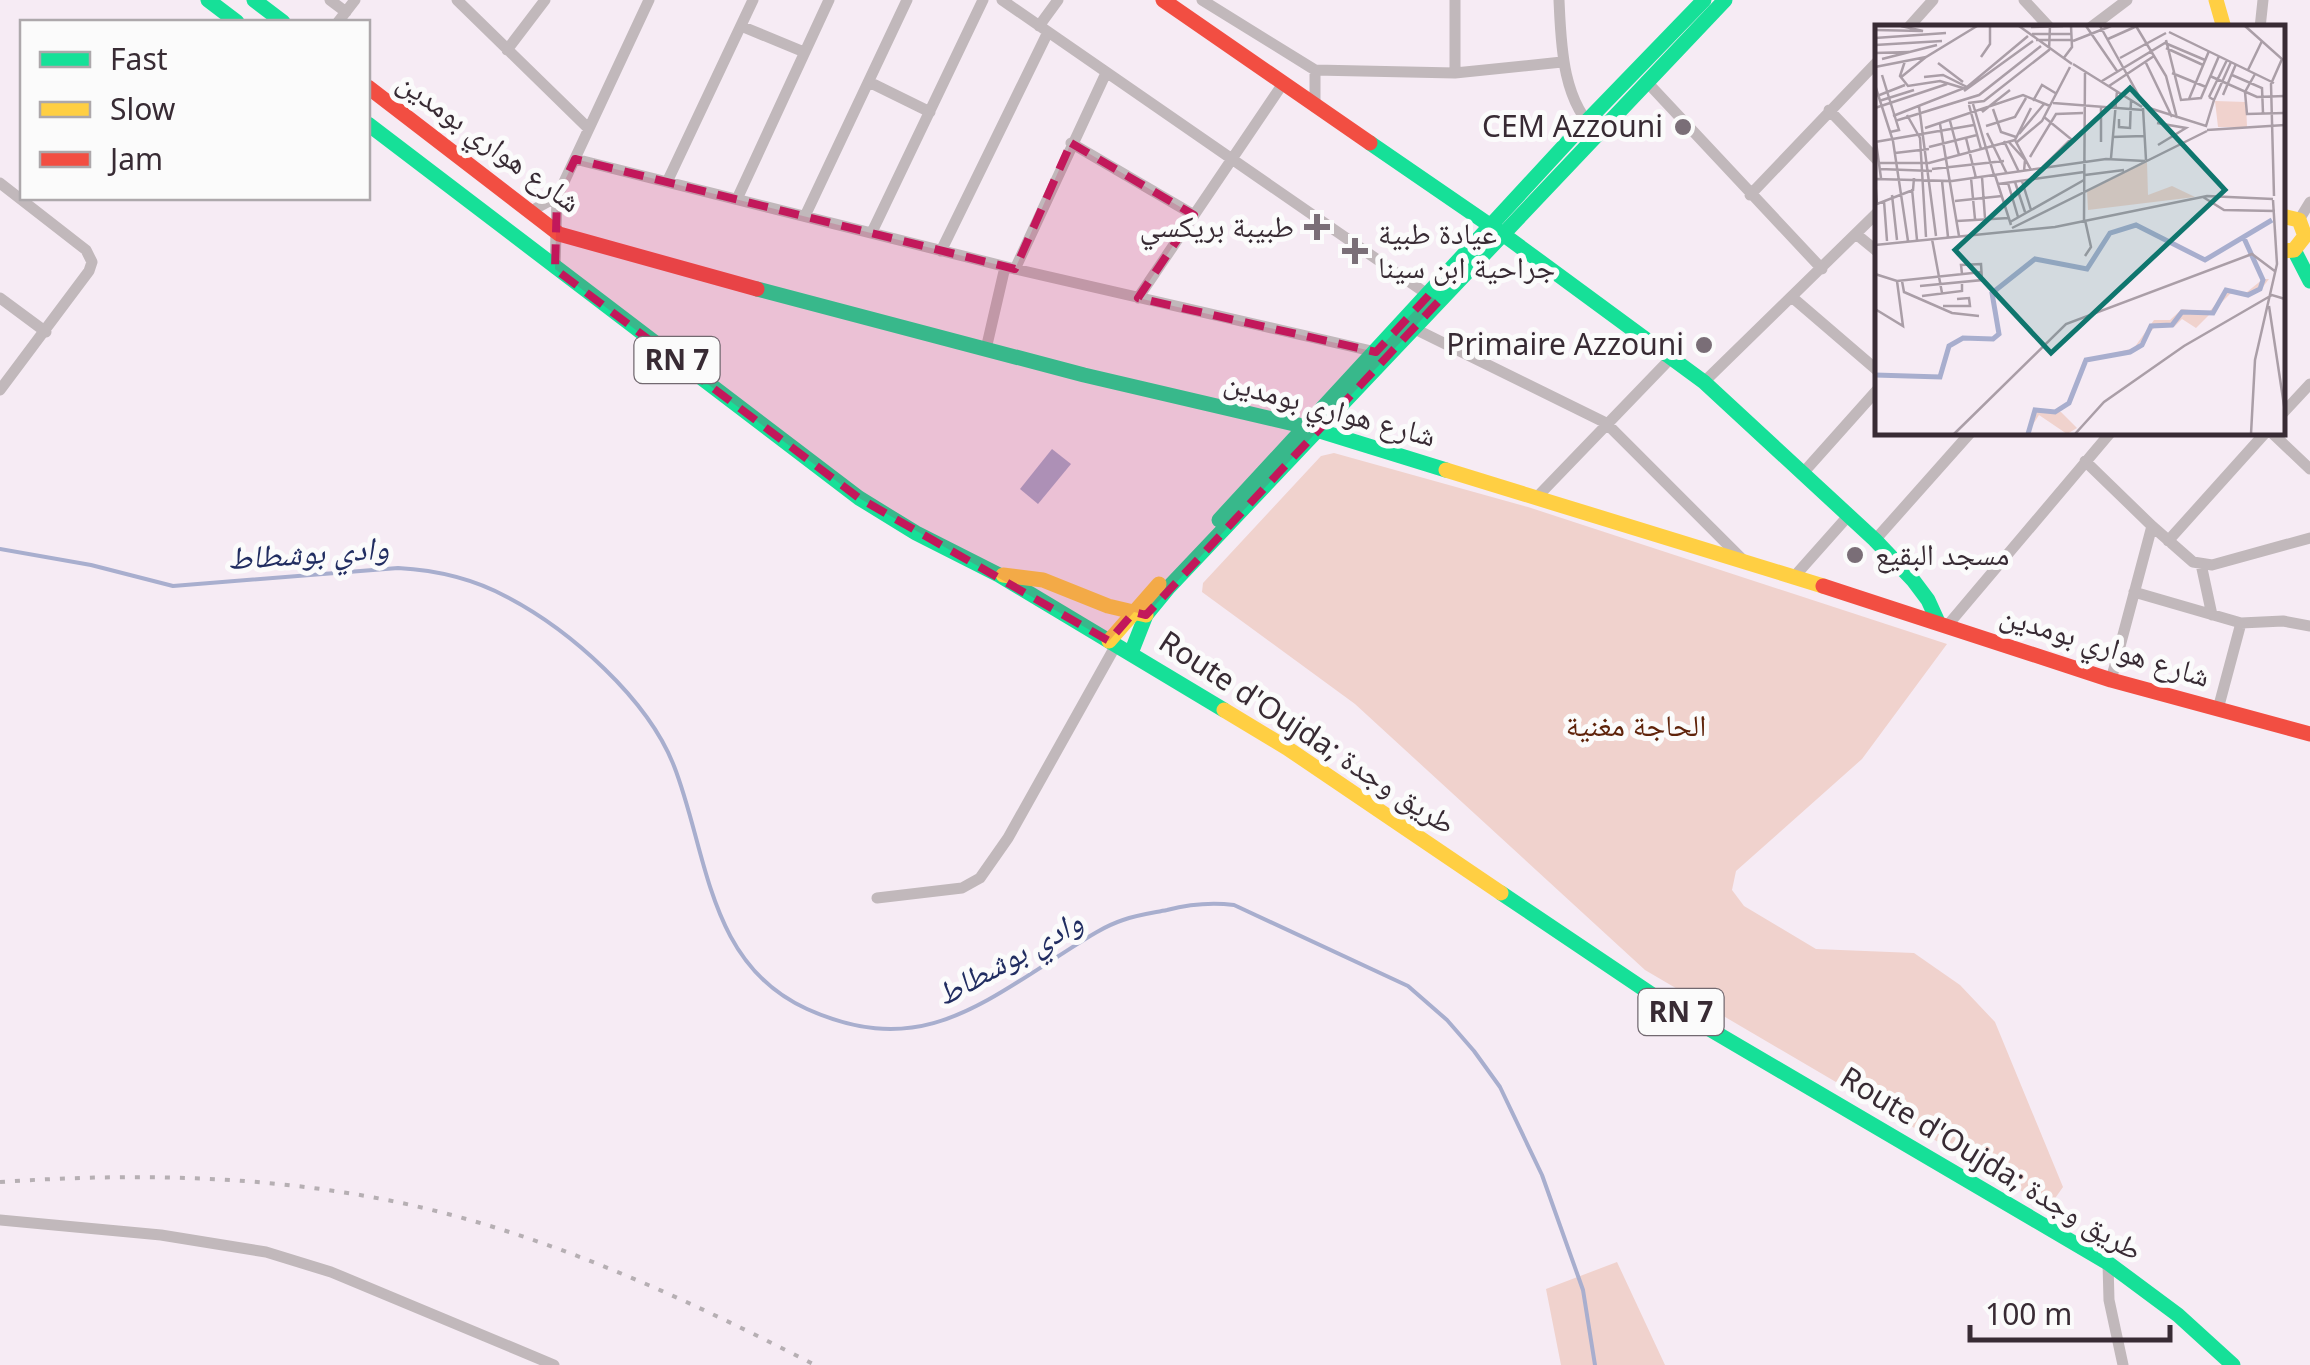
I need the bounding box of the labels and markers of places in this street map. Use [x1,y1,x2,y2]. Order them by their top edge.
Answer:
place label: CEM Azzouni [1482,105,1663,146]
marker: CEM Azzouni [1672,116,1694,138]
place label: طبيبة بريكسي [1140,205,1294,251]
place label: عيادة طبية جراحية ابن سينا [1378,212,1555,287]
marker: طبيبة بريكسي [1304,214,1330,240]
marker: عيادة طبية جراحية ابن سينا [1342,238,1368,264]
place label: Primaire Azzouni [1446,323,1684,364]
marker: Primaire Azzouni [1693,334,1715,356]
place label: مسجد البقيع [1875,533,2010,574]
marker: مسجد البقيع [1844,544,1866,566]

